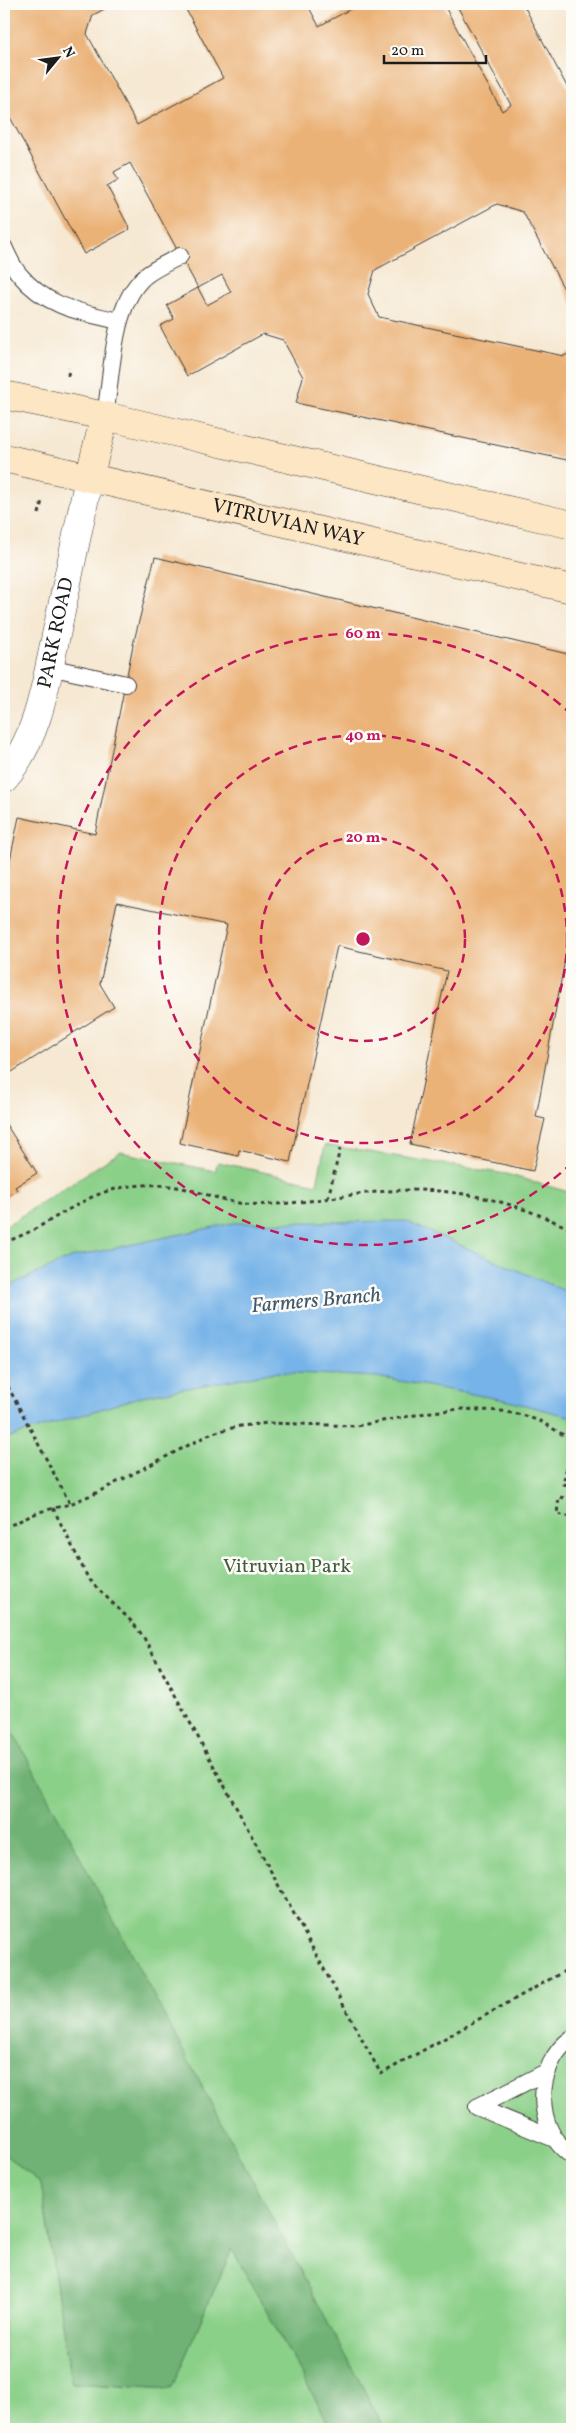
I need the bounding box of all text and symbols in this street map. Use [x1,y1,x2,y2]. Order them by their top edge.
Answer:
north arrow [32,32,82,82]
scale bar [384,32,486,64]
text: 20 m [391,41,424,62]
text: N [57,43,79,61]
street label: VITRUVIAN WAY [209,492,367,555]
street label: PARK ROAD [31,575,82,691]
text: 60 m [346,624,381,645]
text: 40 m [345,726,381,747]
text: 20 m [346,828,381,849]
centre of rings [354,930,372,948]
water label: Farmers Branch [250,1281,382,1321]
park label: Vitruvian Park [223,1553,351,1581]

